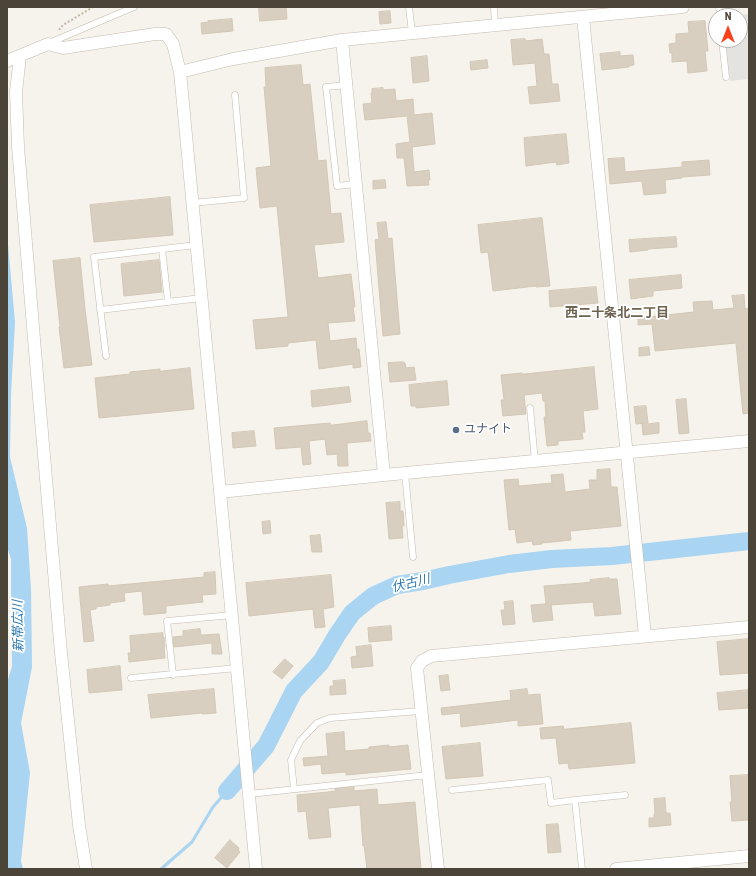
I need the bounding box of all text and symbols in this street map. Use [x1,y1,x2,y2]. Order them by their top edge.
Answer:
north arrow [708,8,748,48]
text: N [725,10,731,23]
district label: 西二十条北二丁目 [565,306,669,322]
place label: ユナイト [464,423,512,437]
marker: ユナイト [451,425,461,435]
water label: 伏古川 [390,572,432,596]
water label: 新帯広川 [11,600,27,652]

